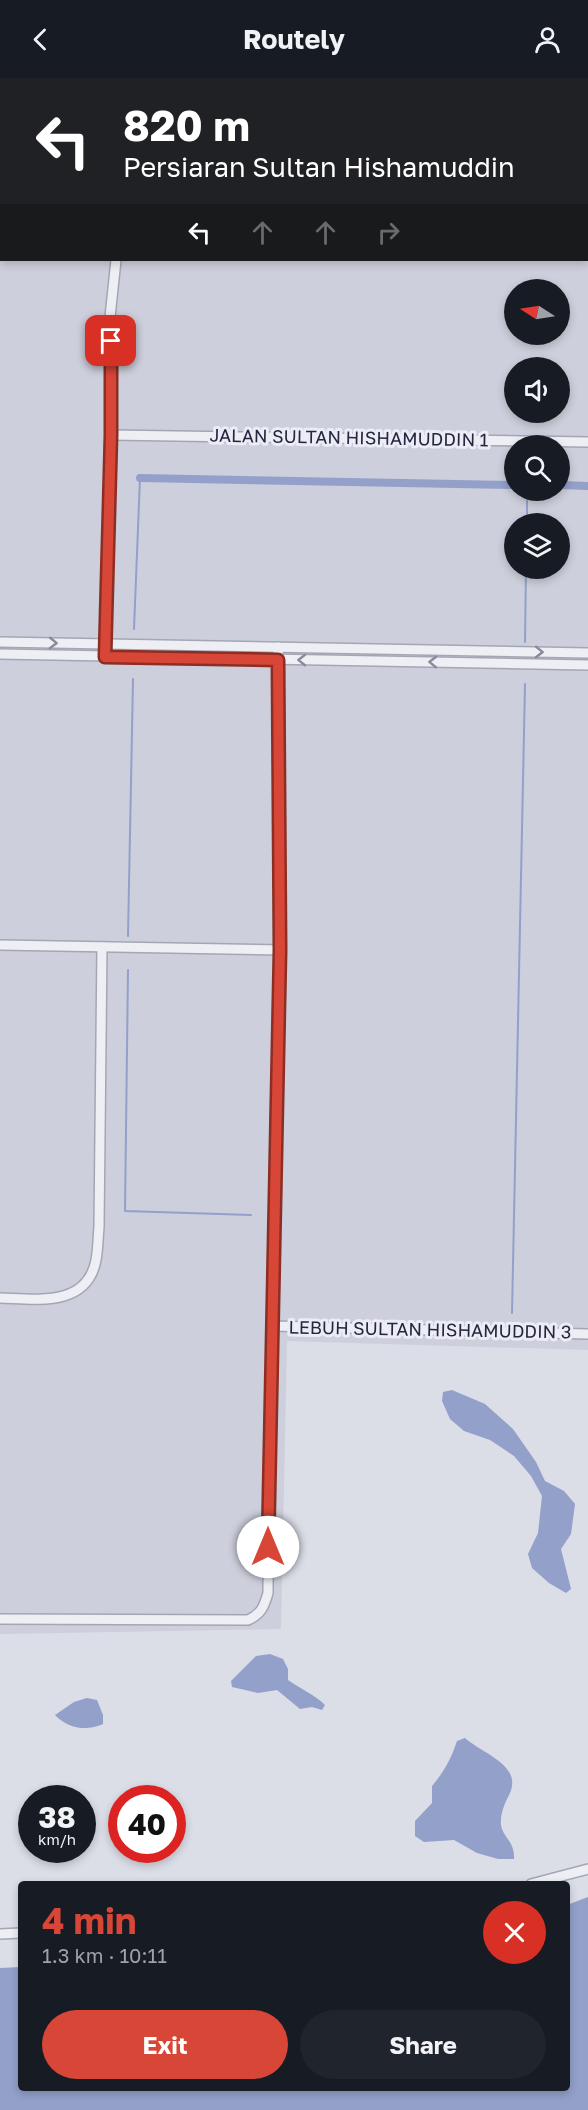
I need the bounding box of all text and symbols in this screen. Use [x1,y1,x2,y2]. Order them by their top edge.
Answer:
icon: back [24,23,57,56]
text: Routely [243,23,345,55]
icon: person [531,23,564,56]
text: 820 m [123,100,250,150]
icon: left [24,102,102,180]
text: Persiaran Sultan Hishamuddin [123,151,515,183]
icon: left [183,216,216,249]
icon: ahead [246,216,279,249]
icon: ahead [309,216,342,249]
icon: right [372,216,405,249]
north arrow [504,279,570,345]
map controls [504,279,570,579]
pin [85,315,136,366]
icon: arrive [94,324,127,357]
button: sound [504,357,570,423]
street label: JALAN SULTAN HISHAMUDDIN 1 [209,424,489,450]
button: search [504,435,570,501]
button: layers [504,513,570,579]
one-way arrow [48,637,57,649]
one-way arrow [535,646,544,658]
one-way arrow [297,654,306,666]
one-way arrow [428,656,437,669]
street label: LEBUH SULTAN HISHAMUDDIN 3 [288,1316,572,1342]
position arrow [236,1515,300,1579]
speed limit sign: 40 [108,1785,186,1863]
text: 38 [38,1799,76,1835]
text: km/h [38,1830,76,1848]
text: 4 min [42,1899,137,1942]
button: close [483,1901,546,1964]
text: 1.3 km · 10:11 [42,1943,167,1967]
button: Exit [42,2010,288,2079]
button: Share [300,2010,546,2079]

